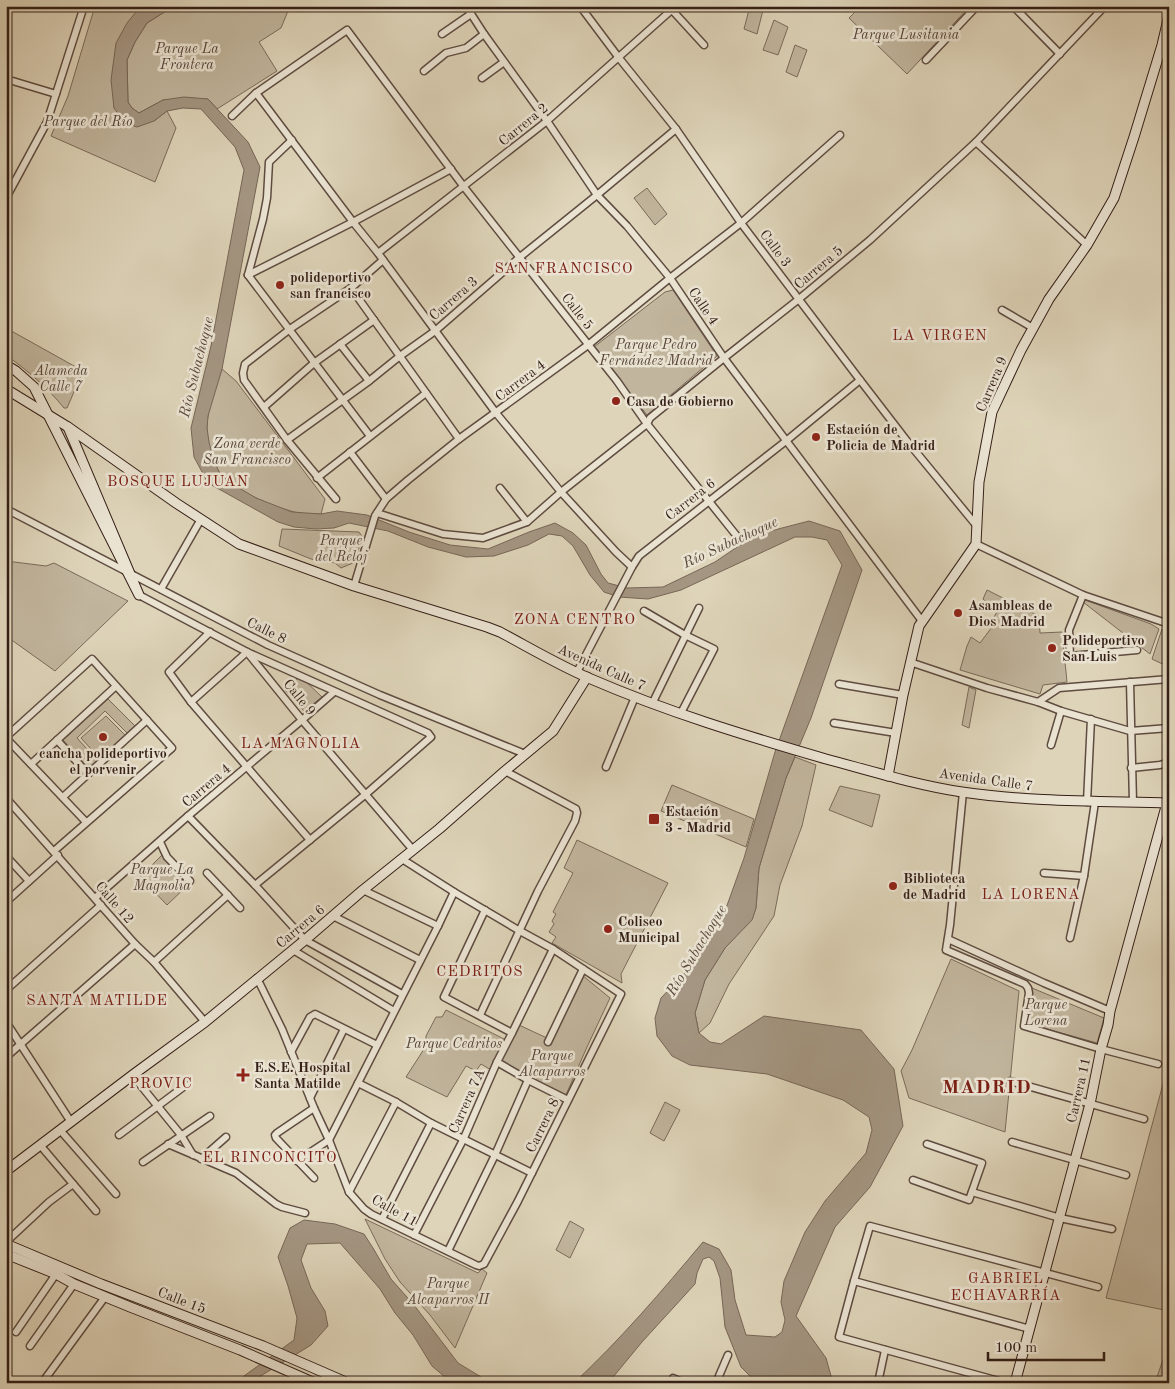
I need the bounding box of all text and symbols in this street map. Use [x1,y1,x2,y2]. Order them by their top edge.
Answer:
park label: Parque Lusitania [852,28,960,43]
park label: Parque La Frontera [154,42,219,72]
street label: Carrera 2 [496,101,551,149]
park label: Parque del Río [43,115,132,130]
street label: Calle 3 [757,227,794,270]
street label: Carrera 5 [792,243,846,292]
district label: SAN FRANCISCO [495,262,633,277]
place label: polideportivo san francisco [290,271,371,301]
street label: Carrera 3 [427,274,480,323]
marker: polideportivo san francisco [274,279,286,291]
street label: Calle 4 [686,285,721,328]
street label: Calle 5 [559,291,596,333]
water label: Río Subachoque [177,316,217,420]
district label: LA VIRGEN [892,329,988,344]
park label: Parque Pedro Fernández Madrid [598,338,713,368]
street label: Carrera 9 [974,355,1010,414]
street label: Carrera 4 [493,357,548,404]
park label: Alameda Calle 7 [33,364,88,394]
marker: Casa de Gobierno [610,395,622,407]
place label: Casa de Gobierno [626,395,734,409]
place label: Estación de Policia de Madrid [826,423,936,453]
marker: Estación de Policia de Madrid [810,431,822,443]
park label: Zona verde San Francisco [203,437,291,467]
district label: BOSQUE LUJUAN [107,475,249,490]
street label: Carrera 6 [663,476,718,523]
water label: Río Subachoque [680,515,780,572]
park label: Parque del Reloj [315,534,367,565]
place label: Asambleas de Dios Madrid [968,599,1052,629]
marker: Asambleas de Dios Madrid [952,607,964,619]
district label: ZONA CENTRO [514,613,636,628]
street label: Calle 8 [244,615,289,646]
place label: Polideportivo San Luis [1062,634,1144,664]
street label: Avenida Calle 7 [555,642,648,694]
marker: Polideportivo San Luis [1046,642,1058,654]
street label: Calle 9 [280,677,318,718]
marker: cancha polideportivo el porvenir [97,731,109,743]
district label: LA MAGNOLIA [241,737,361,752]
place label: cancha polideportivo el porvenir [39,747,167,777]
street label: Carrera 4 [180,761,234,810]
street label: Avenida Calle 7 [938,766,1034,794]
place label: Estación 3 - Madrid [665,805,731,835]
marker: Estación 3 - Madrid [647,812,661,826]
park label: Parque La Magnolia [129,863,194,894]
place label: Biblioteca de Madrid [903,872,966,902]
street label: Calle 12 [92,879,136,926]
marker: Biblioteca de Madrid [887,880,899,892]
district label: LA LORENA [982,888,1080,903]
street label: Carrera 6 [274,902,328,951]
water label: Río Subachoque [664,903,730,1000]
place label: Coliseo Municipal [618,915,680,945]
marker: Coliseo Municipal [602,923,614,935]
district label: CEDRITOS [436,965,524,980]
district label: SANTA MATILDE [26,994,168,1009]
park label: Parque Lorena [1023,998,1068,1028]
park label: Parque Cedritos [405,1037,502,1052]
park label: Parque Alcaparros [517,1049,586,1080]
street label: Carrera 11 [1065,1056,1093,1124]
place label: E.S.E. Hospital Santa Matilde [254,1061,351,1091]
street label: Carrera 7A [446,1066,488,1136]
marker: E.S.E. Hospital Santa Matilde [236,1068,250,1082]
district label: PROVIC [129,1077,193,1092]
district label: MADRID [942,1079,1032,1098]
street label: Carrera 8 [524,1096,562,1155]
district label: EL RINCONCITO [202,1151,338,1166]
street label: Calle 11 [369,1193,420,1229]
district label: GABRIEL ECHAVARRÍA [951,1272,1061,1304]
park label: Parque Alcaparros II [406,1277,491,1308]
street label: Calle 15 [156,1285,208,1317]
scale bar [988,1329,1104,1361]
text: 100 m [995,1341,1037,1356]

